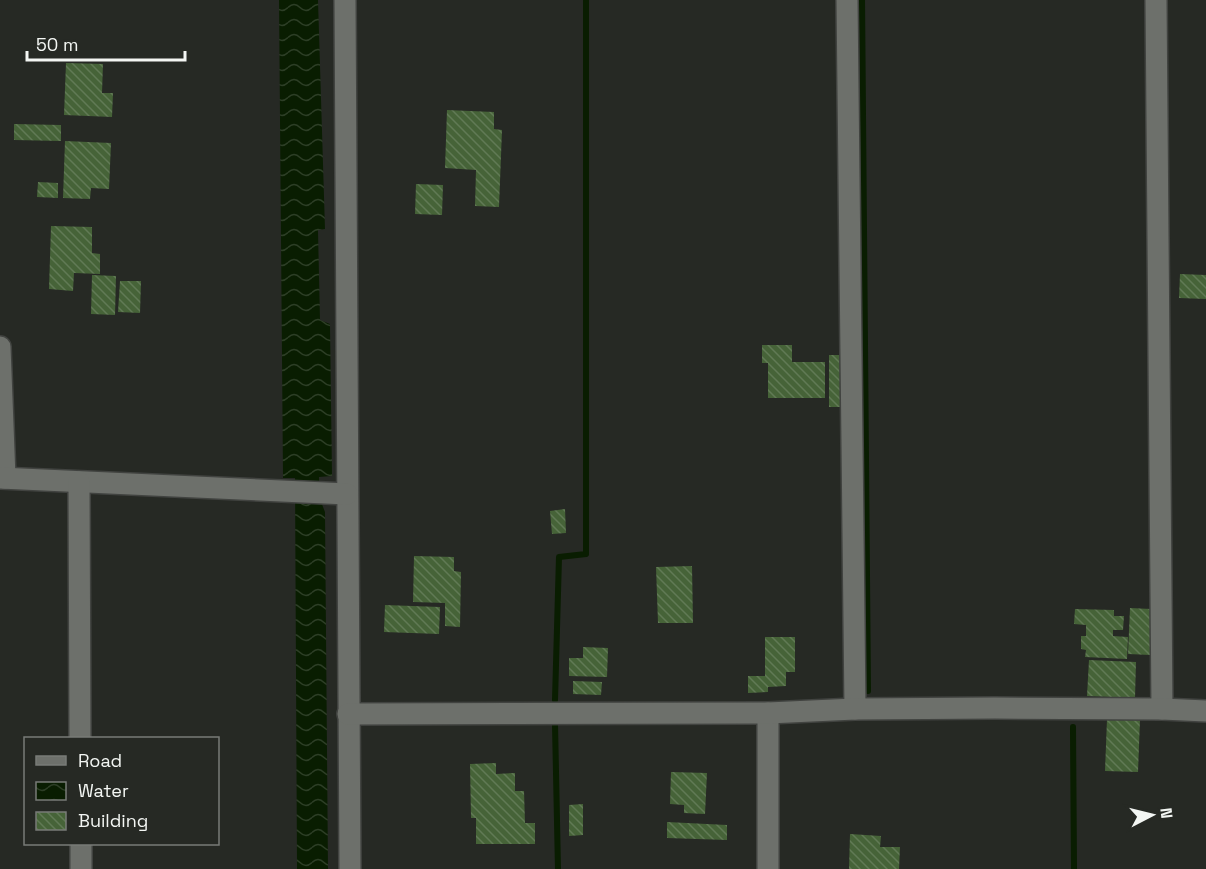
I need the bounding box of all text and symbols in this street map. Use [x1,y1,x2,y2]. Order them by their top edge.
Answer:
scale bar [27,24,184,62]
text: 50 m [36,33,78,56]
legend [24,737,219,845]
text: Road [78,749,122,772]
text: Water [78,779,129,802]
north arrow [1122,785,1182,845]
text: N [1155,807,1177,820]
text: Building [78,809,148,832]

